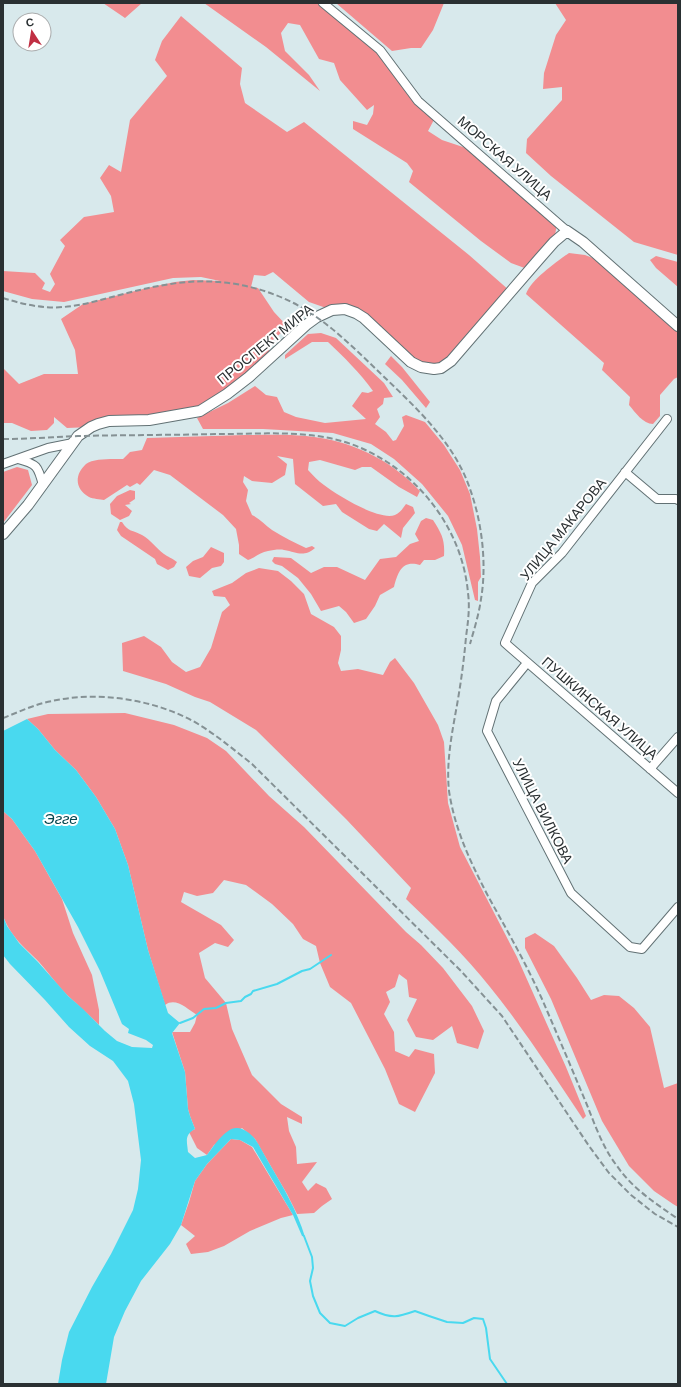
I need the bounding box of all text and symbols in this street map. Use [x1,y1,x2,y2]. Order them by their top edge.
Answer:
north arrow [12,12,52,52]
text: С [25,15,35,29]
street label: МОРСКАЯ УЛИЦА [455,112,557,204]
street label: ПРОСПЕКТ МИРА [213,299,317,387]
street label: УЛИЦА МАКАРОВА [516,474,610,583]
street label: ПУШКИНСКАЯ УЛИЦА [539,653,662,763]
street label: УЛИЦА ВИЛКОВА [510,755,578,867]
water label: Эгге [44,809,78,827]

